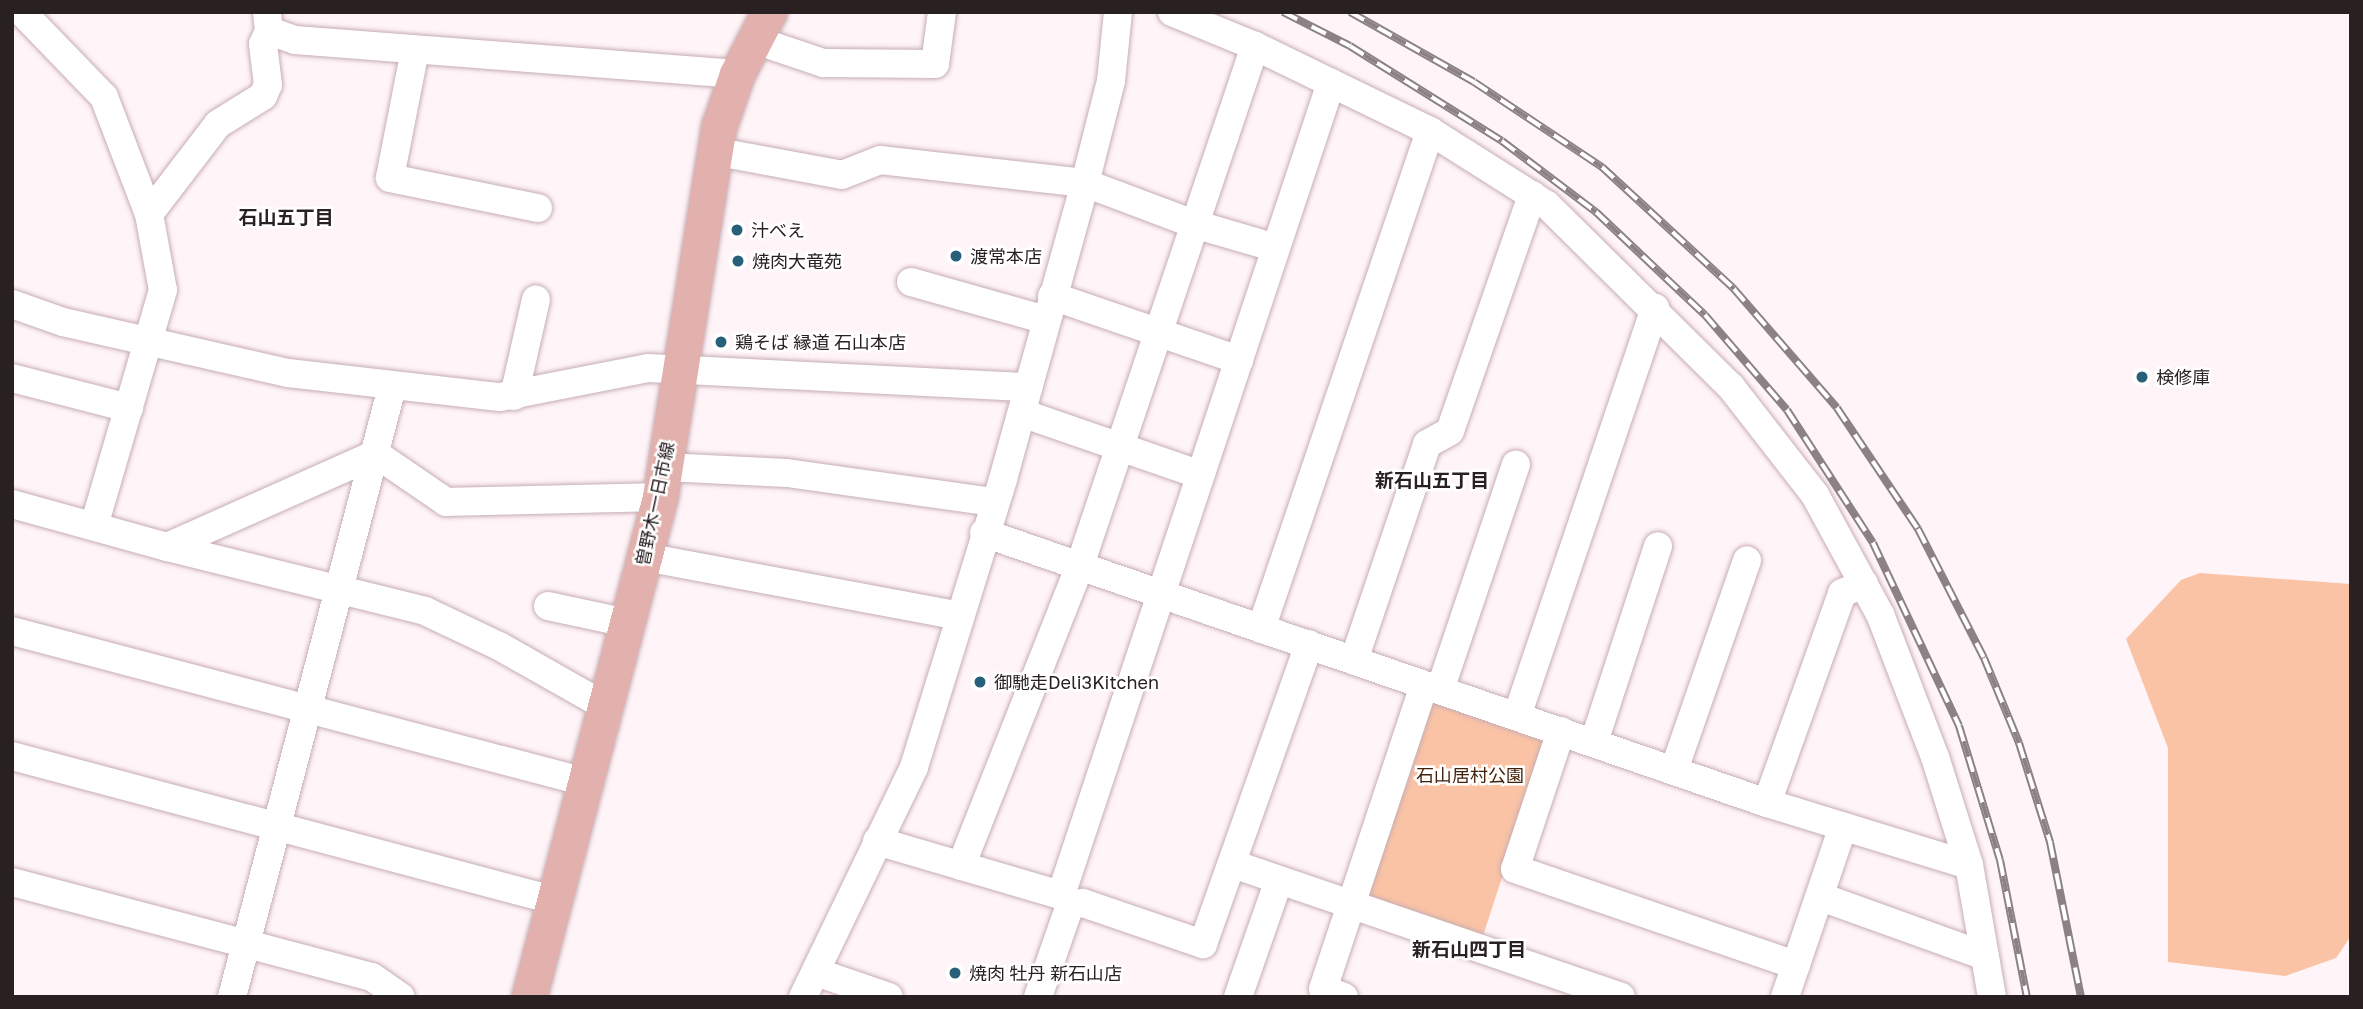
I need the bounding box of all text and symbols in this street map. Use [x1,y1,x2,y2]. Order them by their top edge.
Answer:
district label: 石山五丁目 [239,206,333,228]
place label: 汁べえ [751,219,805,241]
marker: 汁べえ [729,222,745,238]
place label: 渡常本店 [970,245,1042,267]
marker: 渡常本店 [948,248,964,264]
place label: 焼肉大竜苑 [752,250,842,272]
marker: 焼肉大竜苑 [730,253,746,269]
place label: 鶏そば 縁道 石山本店 [735,331,906,353]
marker: 鶏そば 縁道 石山本店 [713,334,729,350]
place label: 検修庫 [2156,366,2210,388]
marker: 検修庫 [2134,369,2150,385]
street label: 曽野木一日市線 [631,440,679,568]
district label: 新石山五丁目 [1375,469,1489,491]
place label: 御馳走Deli3Kitchen [994,671,1159,693]
marker: 御馳走Deli3Kitchen [972,674,988,690]
park label: 石山居村公園 [1416,764,1524,786]
district label: 新石山四丁目 [1412,938,1526,960]
place label: 焼肉 牡丹 新石山店 [969,962,1122,984]
marker: 焼肉 牡丹 新石山店 [947,965,963,981]

